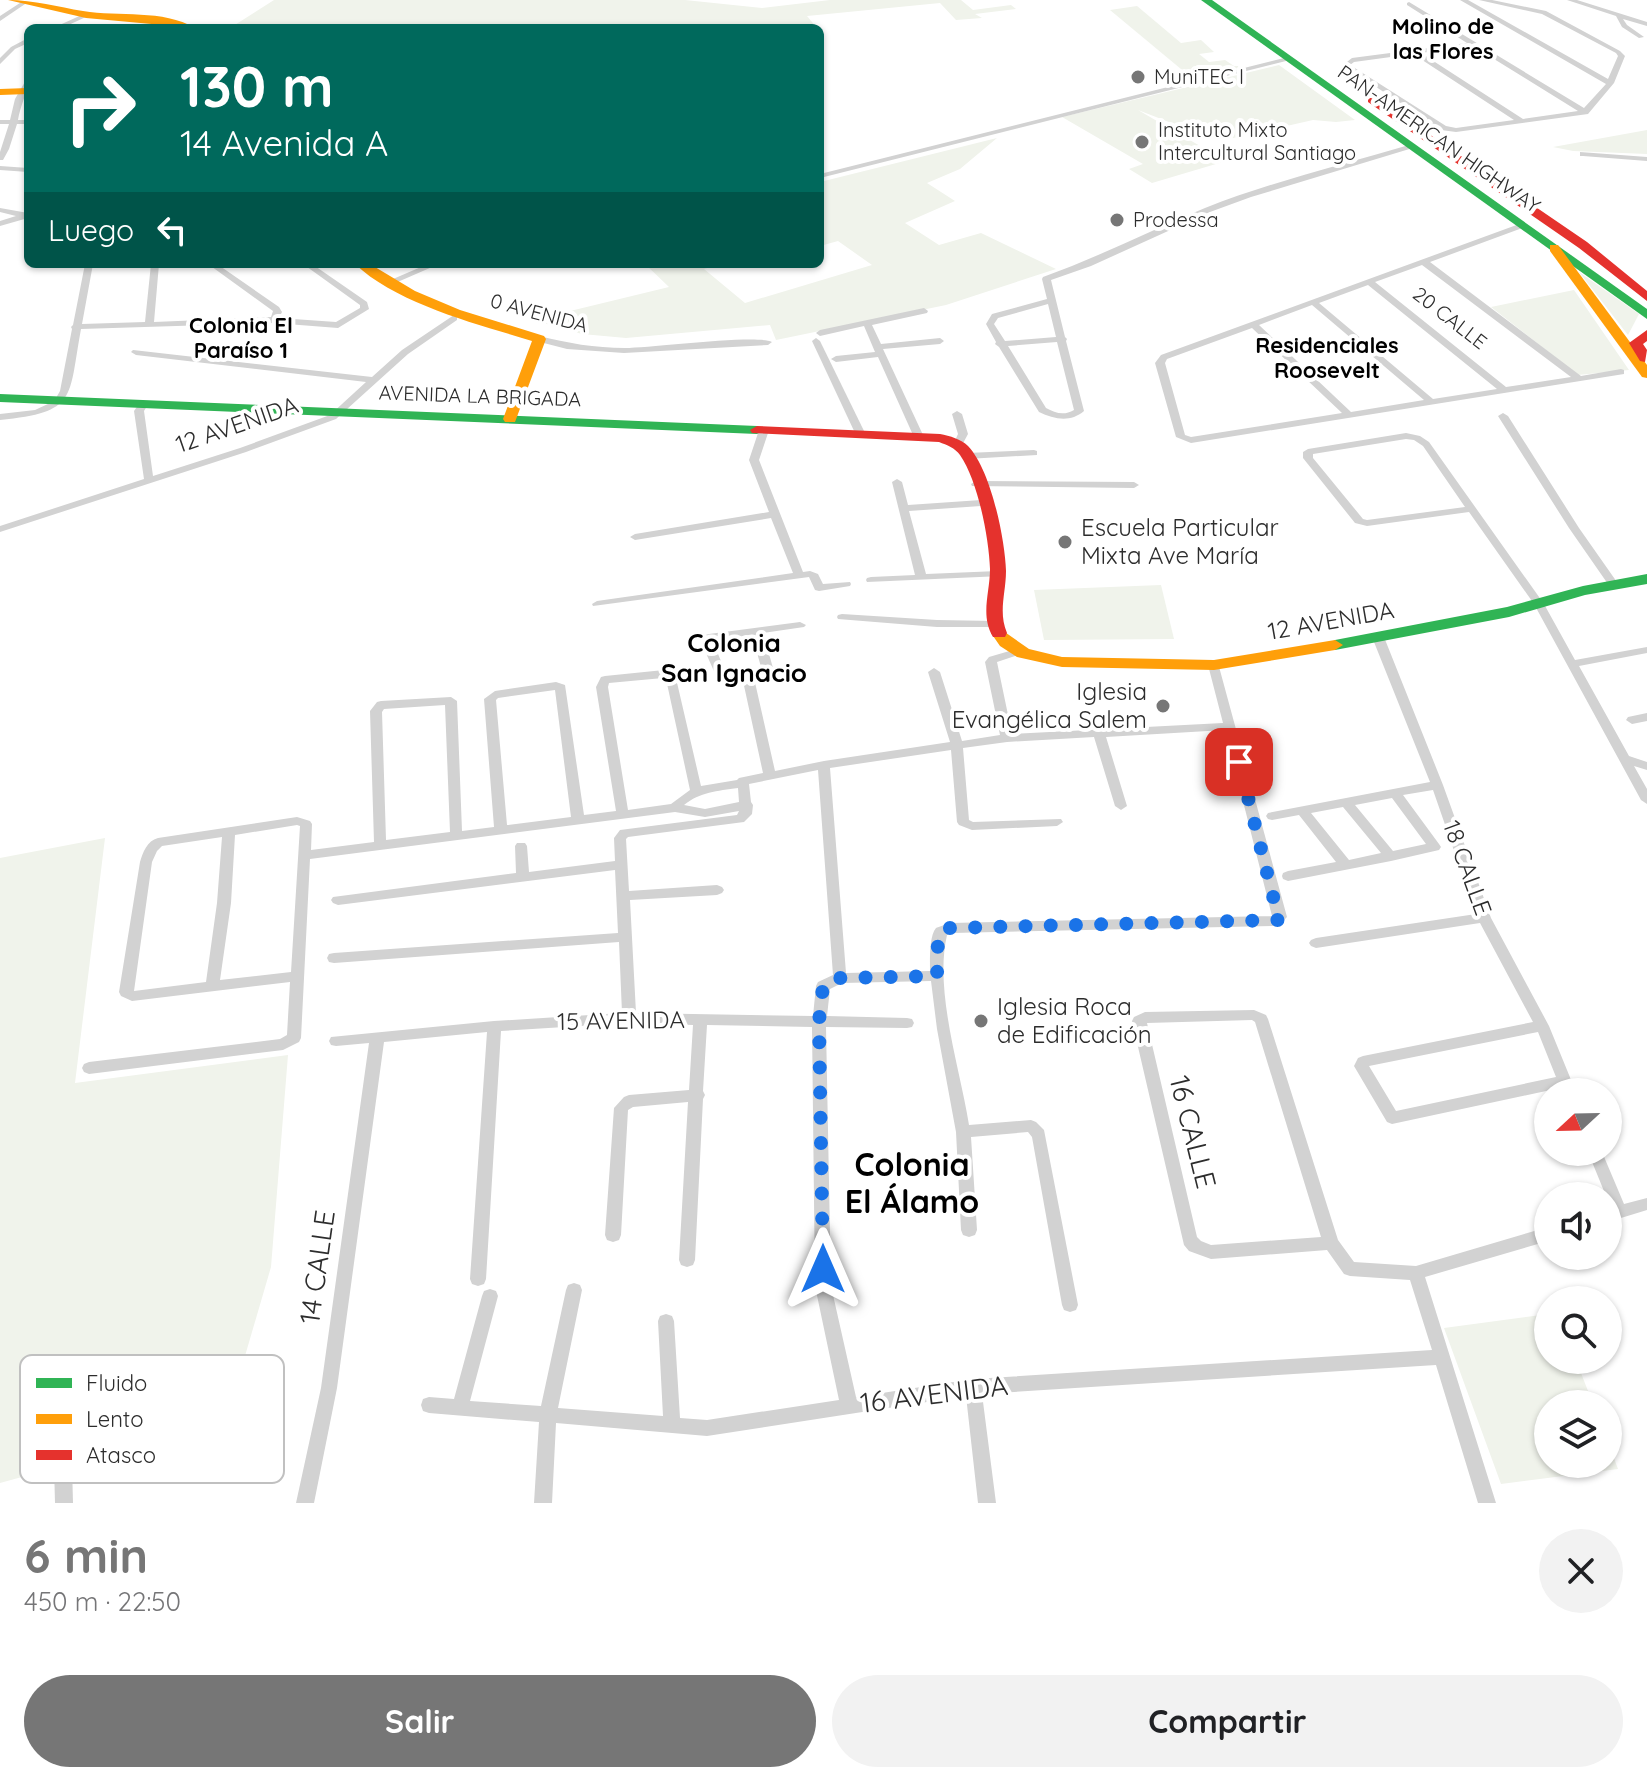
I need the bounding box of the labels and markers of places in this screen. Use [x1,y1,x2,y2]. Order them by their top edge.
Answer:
place label: MuniTEC I [1154,64,1244,89]
marker: MuniTEC I [1129,68,1147,86]
place label: Instituto Mixto Intercultural Santiago [1158,117,1356,165]
marker: Instituto Mixto Intercultural Santiago [1133,133,1151,151]
place label: Prodessa [1133,207,1219,232]
marker: Prodessa [1108,211,1126,229]
place label: Escuela Particular Mixta Ave María [1081,512,1279,570]
marker: Escuela Particular Mixta Ave María [1056,533,1074,551]
place label: Iglesia Evangélica Salem [952,676,1147,734]
marker: Iglesia Evangélica Salem [1154,697,1172,715]
pin [1205,728,1273,796]
place label: Iglesia Roca de Edificación [997,991,1152,1049]
marker: Iglesia Roca de Edificación [972,1012,990,1030]

